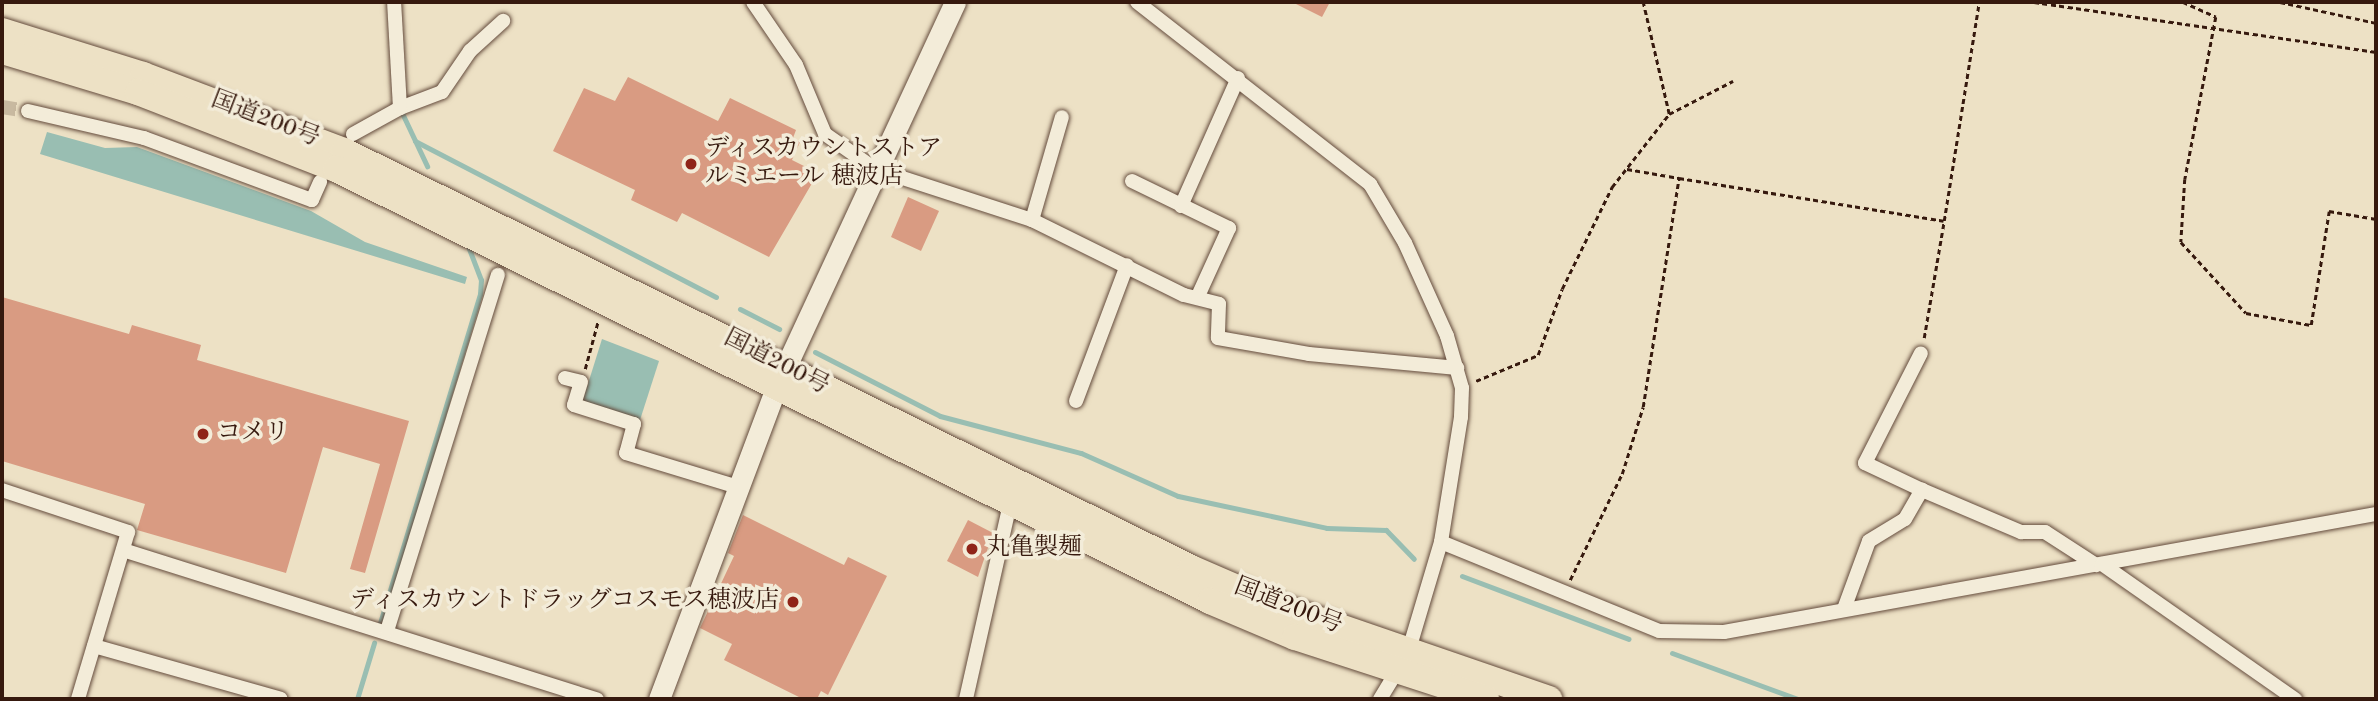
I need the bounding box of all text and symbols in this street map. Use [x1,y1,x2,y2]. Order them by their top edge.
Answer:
street label: 国道200号 [207,86,323,154]
place label: ディスカウントストア ルミエール 穂波店 [705,136,945,192]
marker: ディスカウントストア ルミエール 穂波店 [683,156,699,172]
street label: 国道200号 [719,324,833,402]
place label: コメリ [217,420,289,448]
marker: コメリ [195,426,211,442]
place label: 丸亀製麺 [986,535,1082,563]
marker: 丸亀製麺 [964,541,980,557]
street label: 国道200号 [1230,573,1346,641]
place label: ディスカウントドラッグコスモス穂波店 [347,588,779,616]
marker: ディスカウントドラッグコスモス穂波店 [785,594,801,610]

